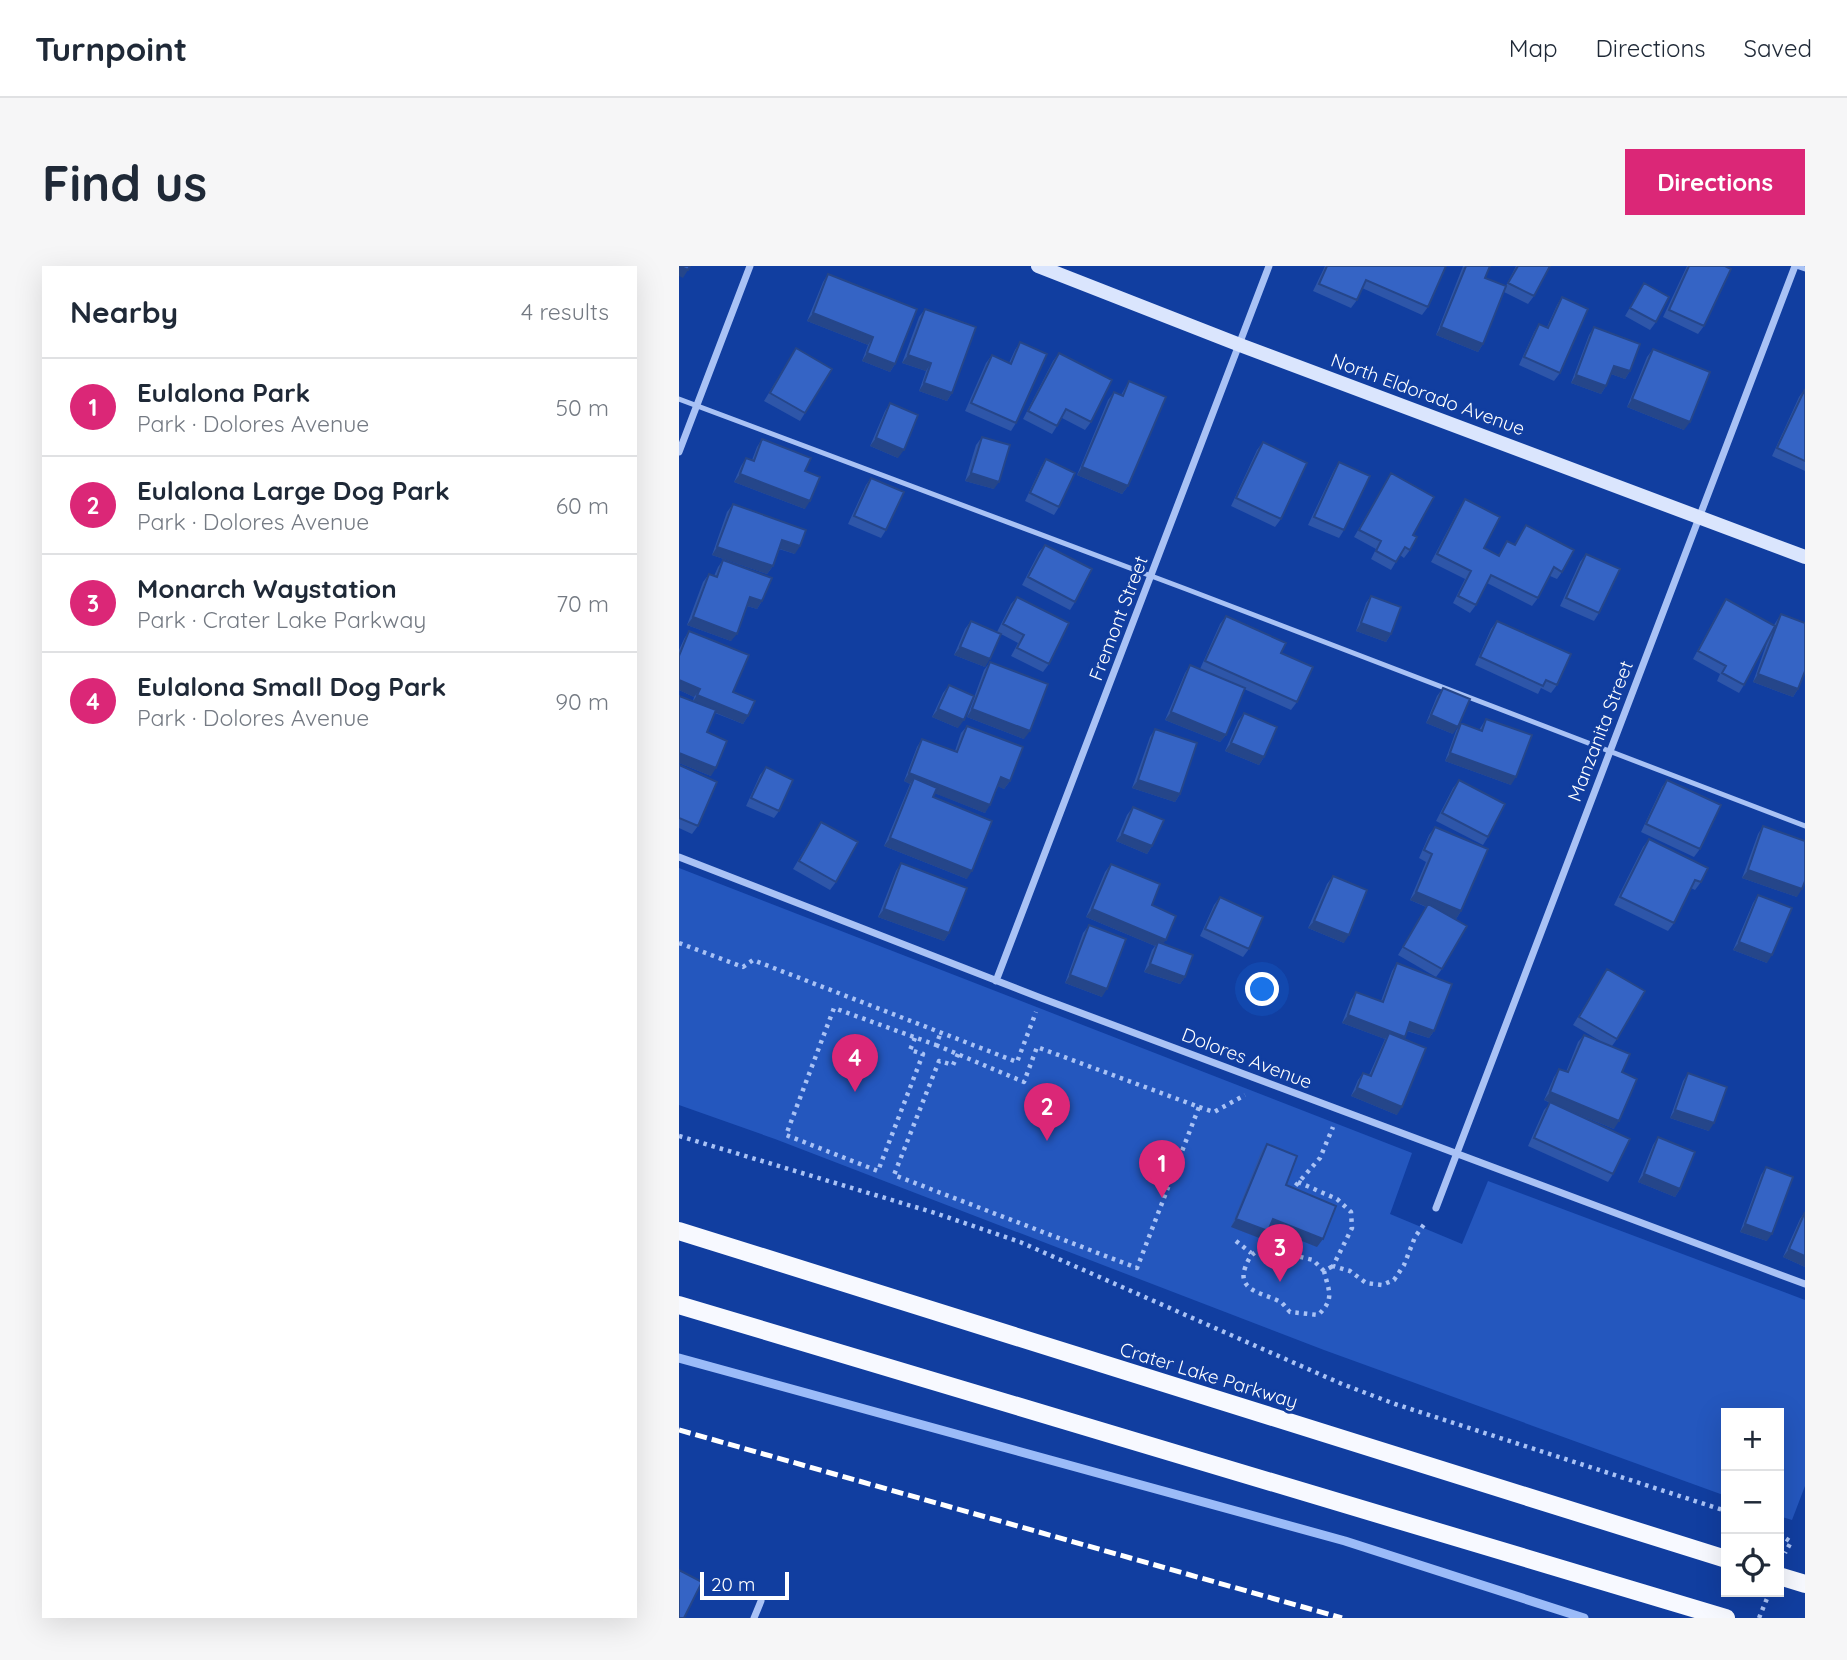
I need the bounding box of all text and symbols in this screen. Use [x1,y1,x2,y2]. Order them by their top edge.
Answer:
text: Turnpoint [35,28,187,69]
text: Map [1509,33,1558,63]
text: Directions [1596,33,1706,63]
text: Saved [1744,33,1812,63]
button: Directions [1625,149,1805,215]
text: Find us [42,152,207,213]
text: Nearby [70,293,178,331]
text: 4 results [521,297,609,326]
street label: North Eldorado Avenue [1328,348,1528,440]
text: Eulalona Park [137,376,310,409]
text: 1 [89,393,97,422]
text: 50 m [556,393,609,422]
text: Park · Dolores Avenue [137,409,369,438]
text: Eulalona Large Dog Park [137,474,450,507]
text: 2 [86,491,100,520]
text: 60 m [556,491,609,520]
text: Park · Dolores Avenue [137,507,369,536]
street label: Fremont Street [1083,552,1153,684]
text: Monarch Waystation [137,572,397,605]
text: 3 [87,589,99,618]
text: 70 m [556,589,609,618]
text: Park · Crater Lake Parkway [137,605,426,634]
street label: Manzanita Street [1562,657,1638,805]
text: Eulalona Small Dog Park [137,670,446,703]
text: 4 [86,687,100,716]
text: 90 m [555,687,609,716]
text: Park · Dolores Avenue [137,703,369,732]
your location [1245,972,1279,1006]
street label: Dolores Avenue [1178,1022,1316,1094]
pin: 4 [832,1034,878,1092]
pin: 2 [1024,1083,1070,1141]
pin: 1 [1139,1140,1185,1198]
pin: 3 [1257,1224,1303,1282]
street label: Crater Lake Parkway [1117,1337,1301,1413]
map controls [1721,1408,1784,1597]
button: + [1721,1408,1784,1471]
button: − [1721,1471,1784,1534]
button: locate [1721,1534,1784,1597]
scale bar [700,1569,789,1601]
text: 20 m [711,1572,755,1596]

